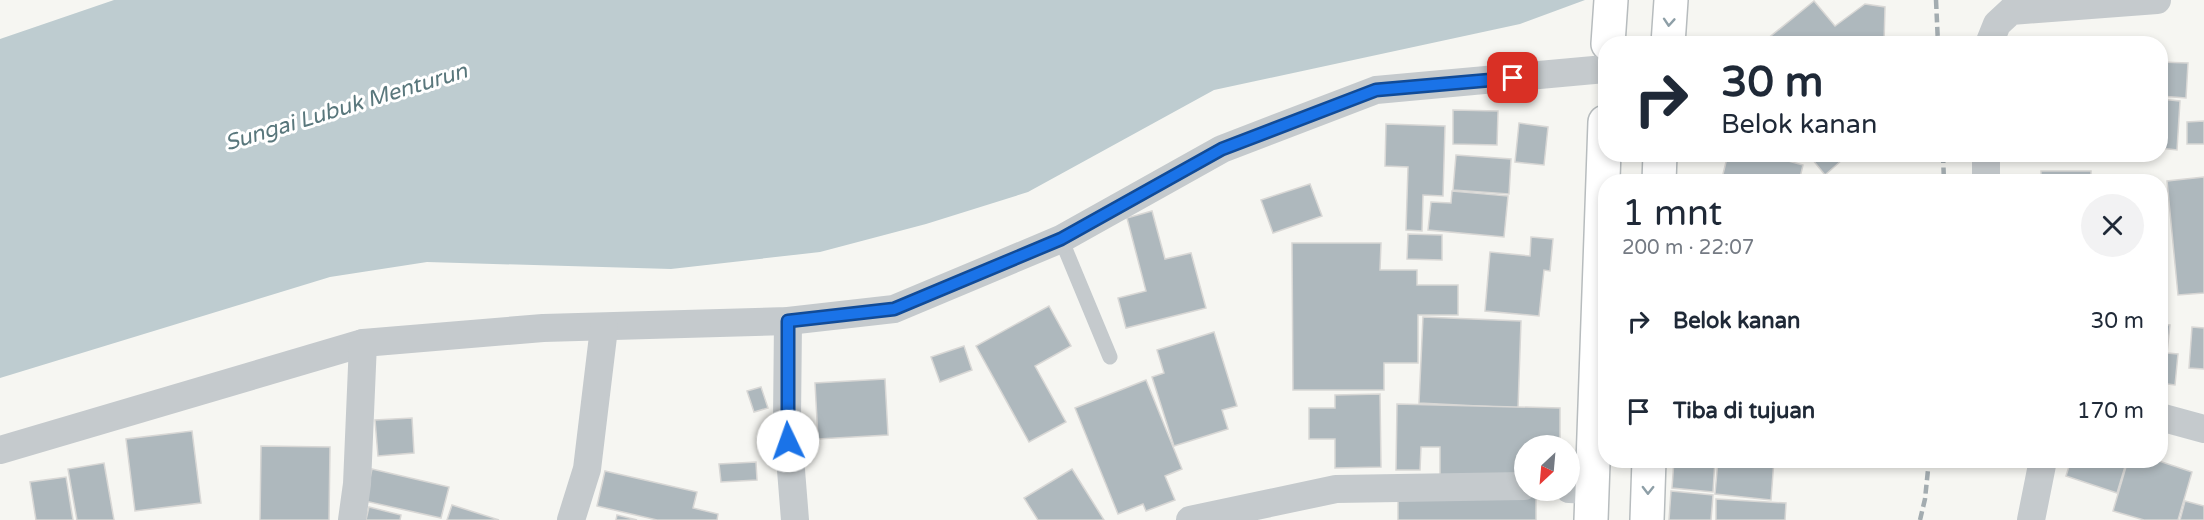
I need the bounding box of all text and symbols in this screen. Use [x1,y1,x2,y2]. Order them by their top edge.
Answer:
one-way arrow [1663,17,1676,26]
pin [1487,52,1538,103]
text: 30 m [1721,57,1823,108]
water label: Sungai Lubuk Menturun [222,58,471,156]
icon: right [1622,60,1700,138]
icon: arrive [1496,61,1529,94]
text: Belok kanan [1721,108,1877,141]
text: 1 mnt [1622,192,1722,235]
button: close [2081,194,2144,257]
text: 200 m · 22:07 [1622,236,1754,260]
icon: right [1622,305,1655,338]
text: Belok kanan [1673,308,1800,334]
text: 30 m [2090,308,2144,334]
icon: arrive [1622,395,1655,428]
text: Tiba di tujuan [1673,398,1815,424]
text: 170 m [2077,398,2144,424]
position arrow [756,409,820,473]
north arrow [1514,435,1580,501]
map controls [1514,435,1580,501]
one-way arrow [1642,486,1654,495]

